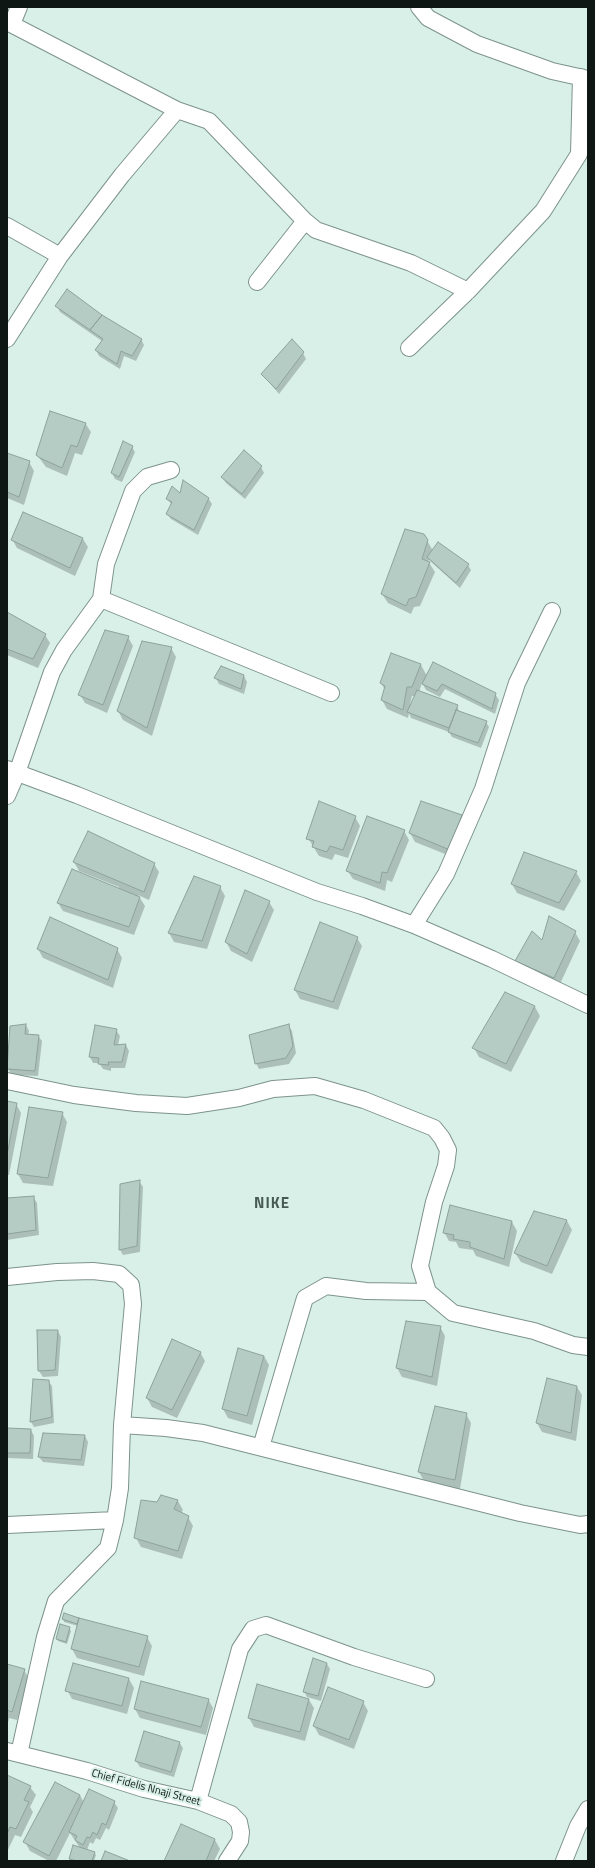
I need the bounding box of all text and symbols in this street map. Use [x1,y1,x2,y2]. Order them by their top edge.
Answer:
district label: NIKE [254,1195,290,1213]
street label: Chief Fidelis Nnaji Street [90,1767,202,1809]

